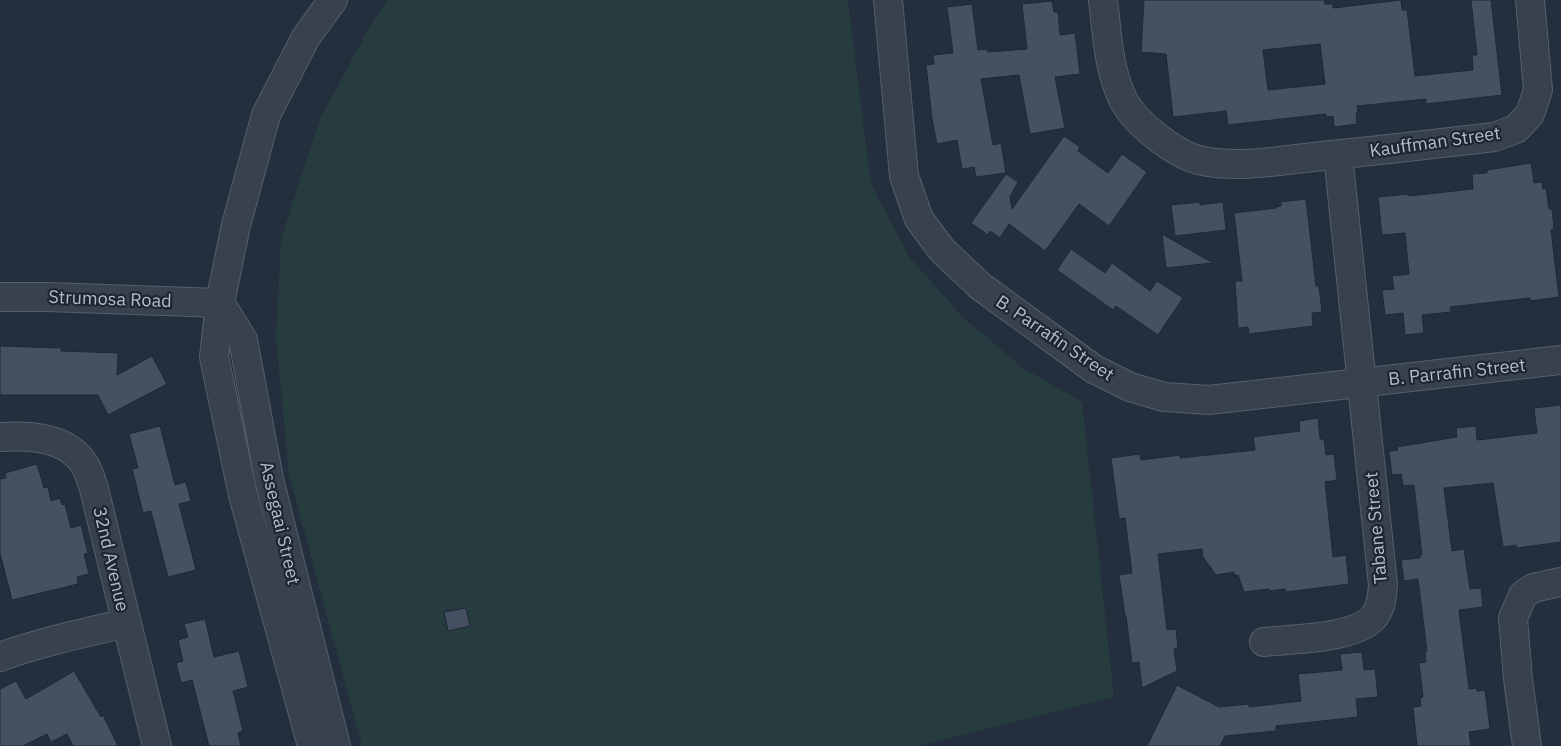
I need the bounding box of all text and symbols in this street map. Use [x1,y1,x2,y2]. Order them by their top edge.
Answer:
street label: Kauffman Street [1368,121,1502,162]
street label: Strumosa Road [48,285,172,312]
street label: B. Parrafin Street [992,290,1119,386]
street label: B. Parrafin Street [1387,353,1527,390]
street label: Assegaai Street [255,459,306,587]
street label: Tabane Street [1359,471,1392,585]
street label: 32nd Avenue [88,504,135,614]

